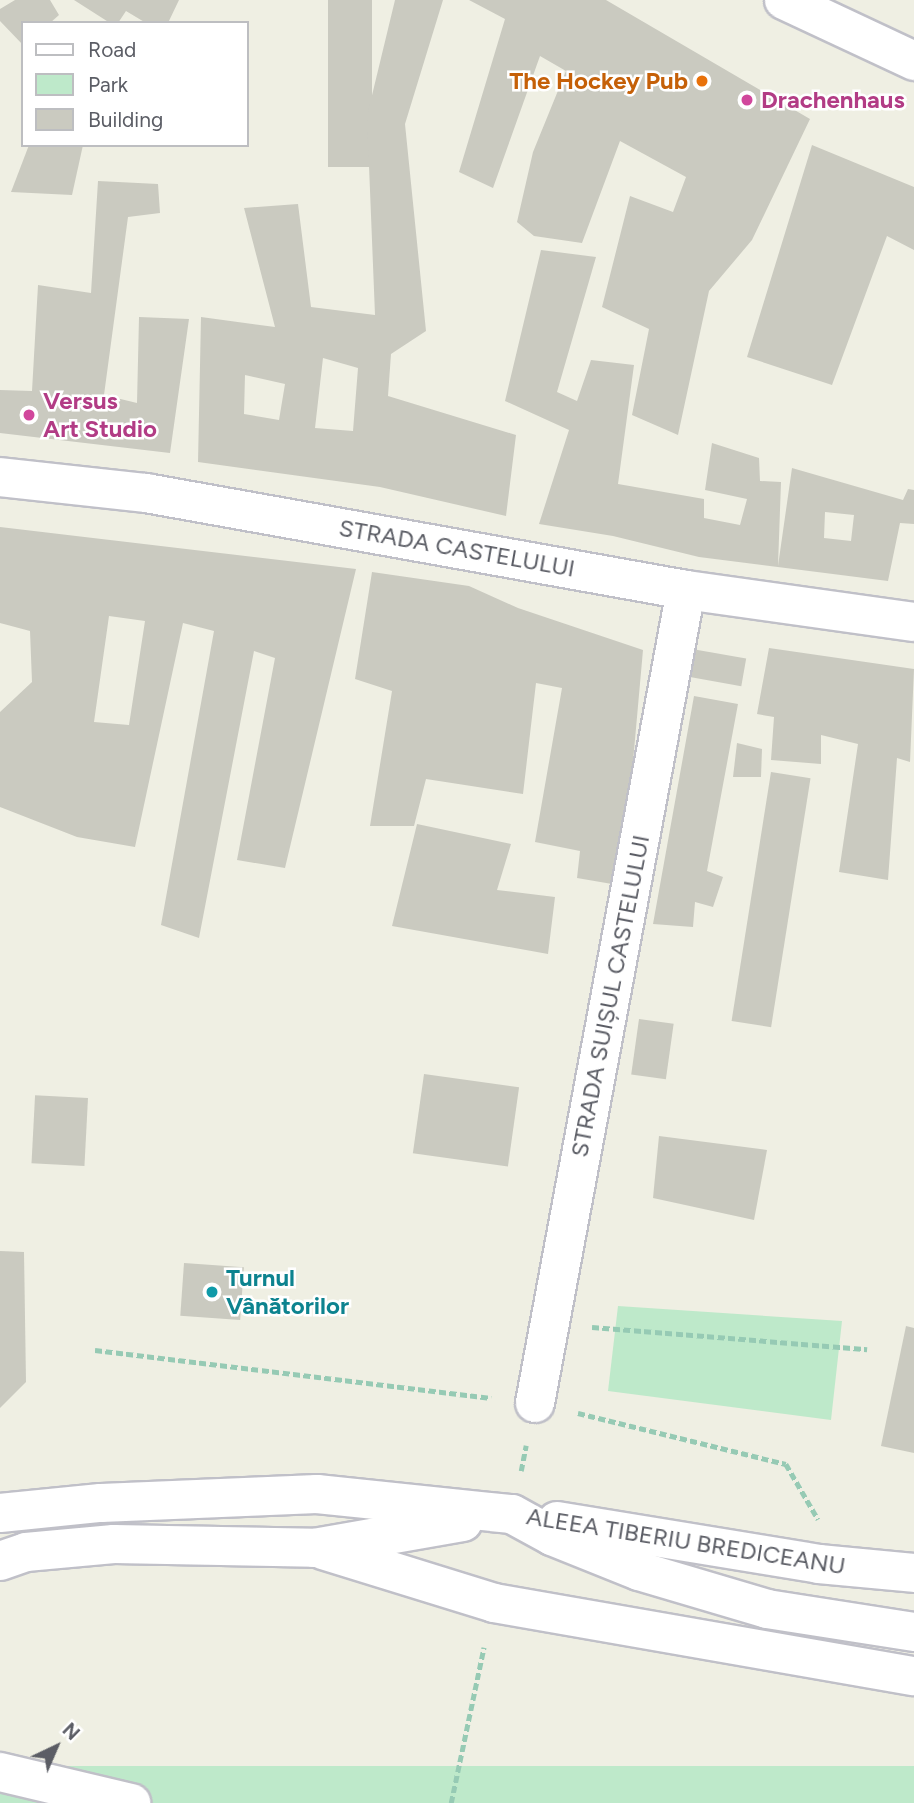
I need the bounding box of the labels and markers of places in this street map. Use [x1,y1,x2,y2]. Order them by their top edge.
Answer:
place label: The Hockey Pub [509,67,688,95]
marker: The Hockey Pub [694,73,710,89]
place label: Drachenhaus [761,86,905,114]
marker: Drachenhaus [739,92,755,108]
place label: Versus Art Studio [43,387,157,443]
marker: Versus Art Studio [21,407,37,423]
place label: Turnul Vânătorilor [226,1264,349,1320]
marker: Turnul Vânătorilor [204,1284,220,1300]

